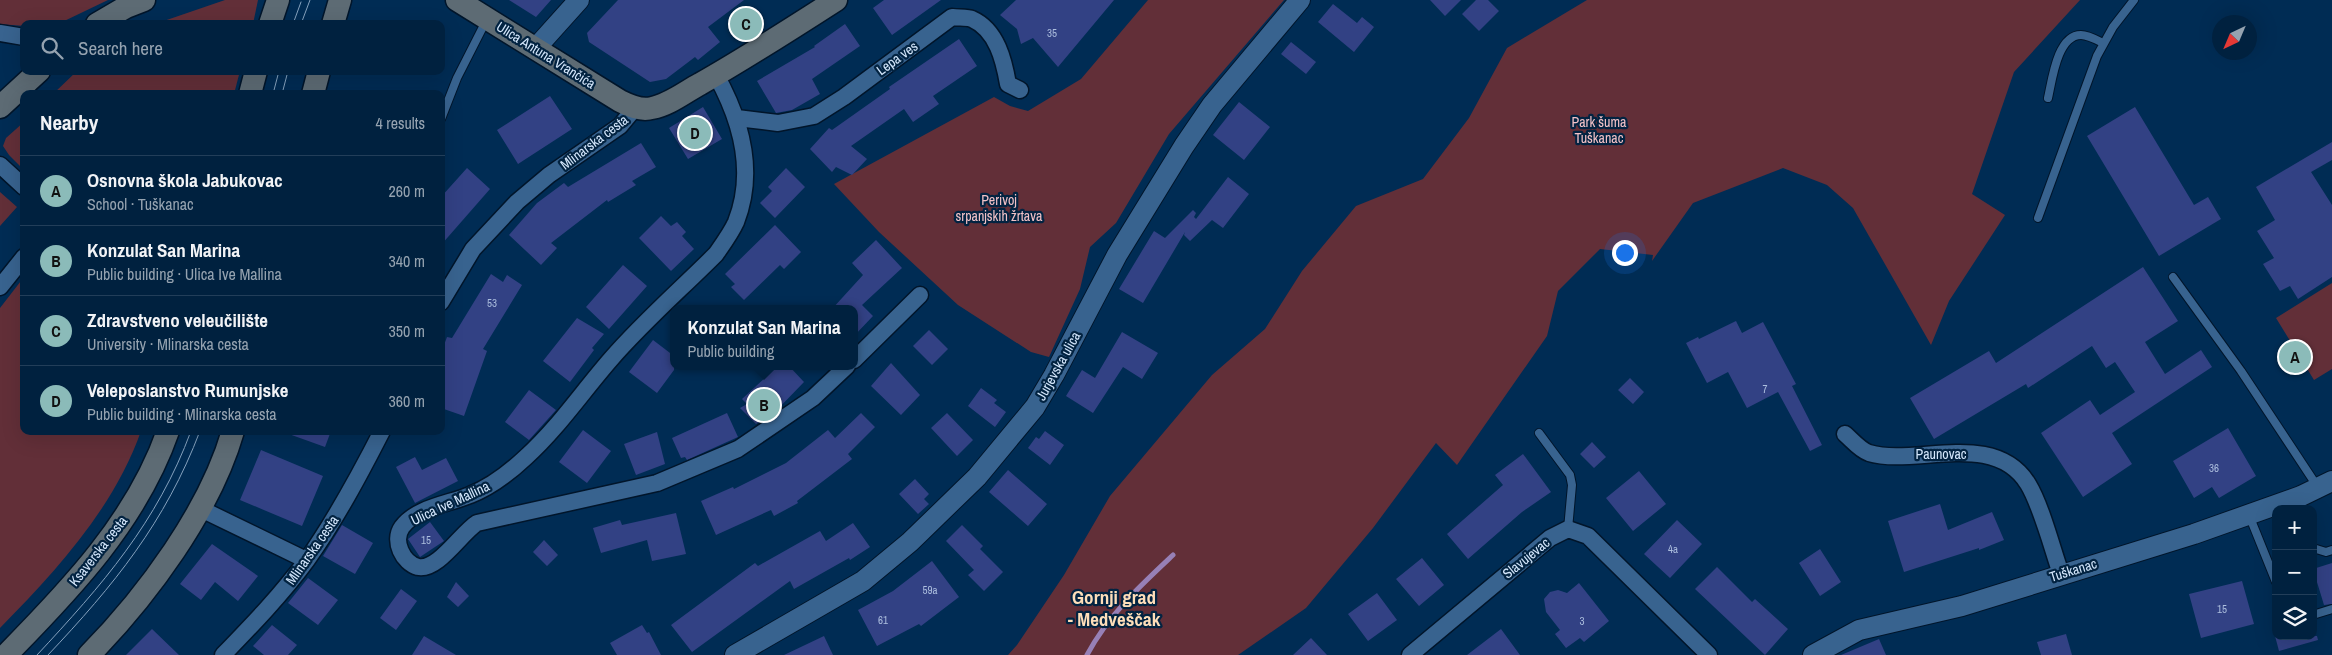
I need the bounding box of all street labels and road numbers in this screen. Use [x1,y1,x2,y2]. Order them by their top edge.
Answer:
street label: Ulica Antuna Vrančića [493,17,599,93]
street label: Lepa ves [873,37,921,79]
street label: Mlinarska cesta [556,110,632,173]
street label: Jurjevska ulica [1032,328,1085,404]
street label: Paunovac [1915,445,1967,463]
street label: Ulica Ive Mallina [408,477,493,529]
street label: Mlinarska cesta [282,511,343,588]
street label: Ksaverska cesta [65,512,131,590]
street label: Slavujevac [1499,533,1553,582]
street label: Tuškanac [2047,554,2099,586]

